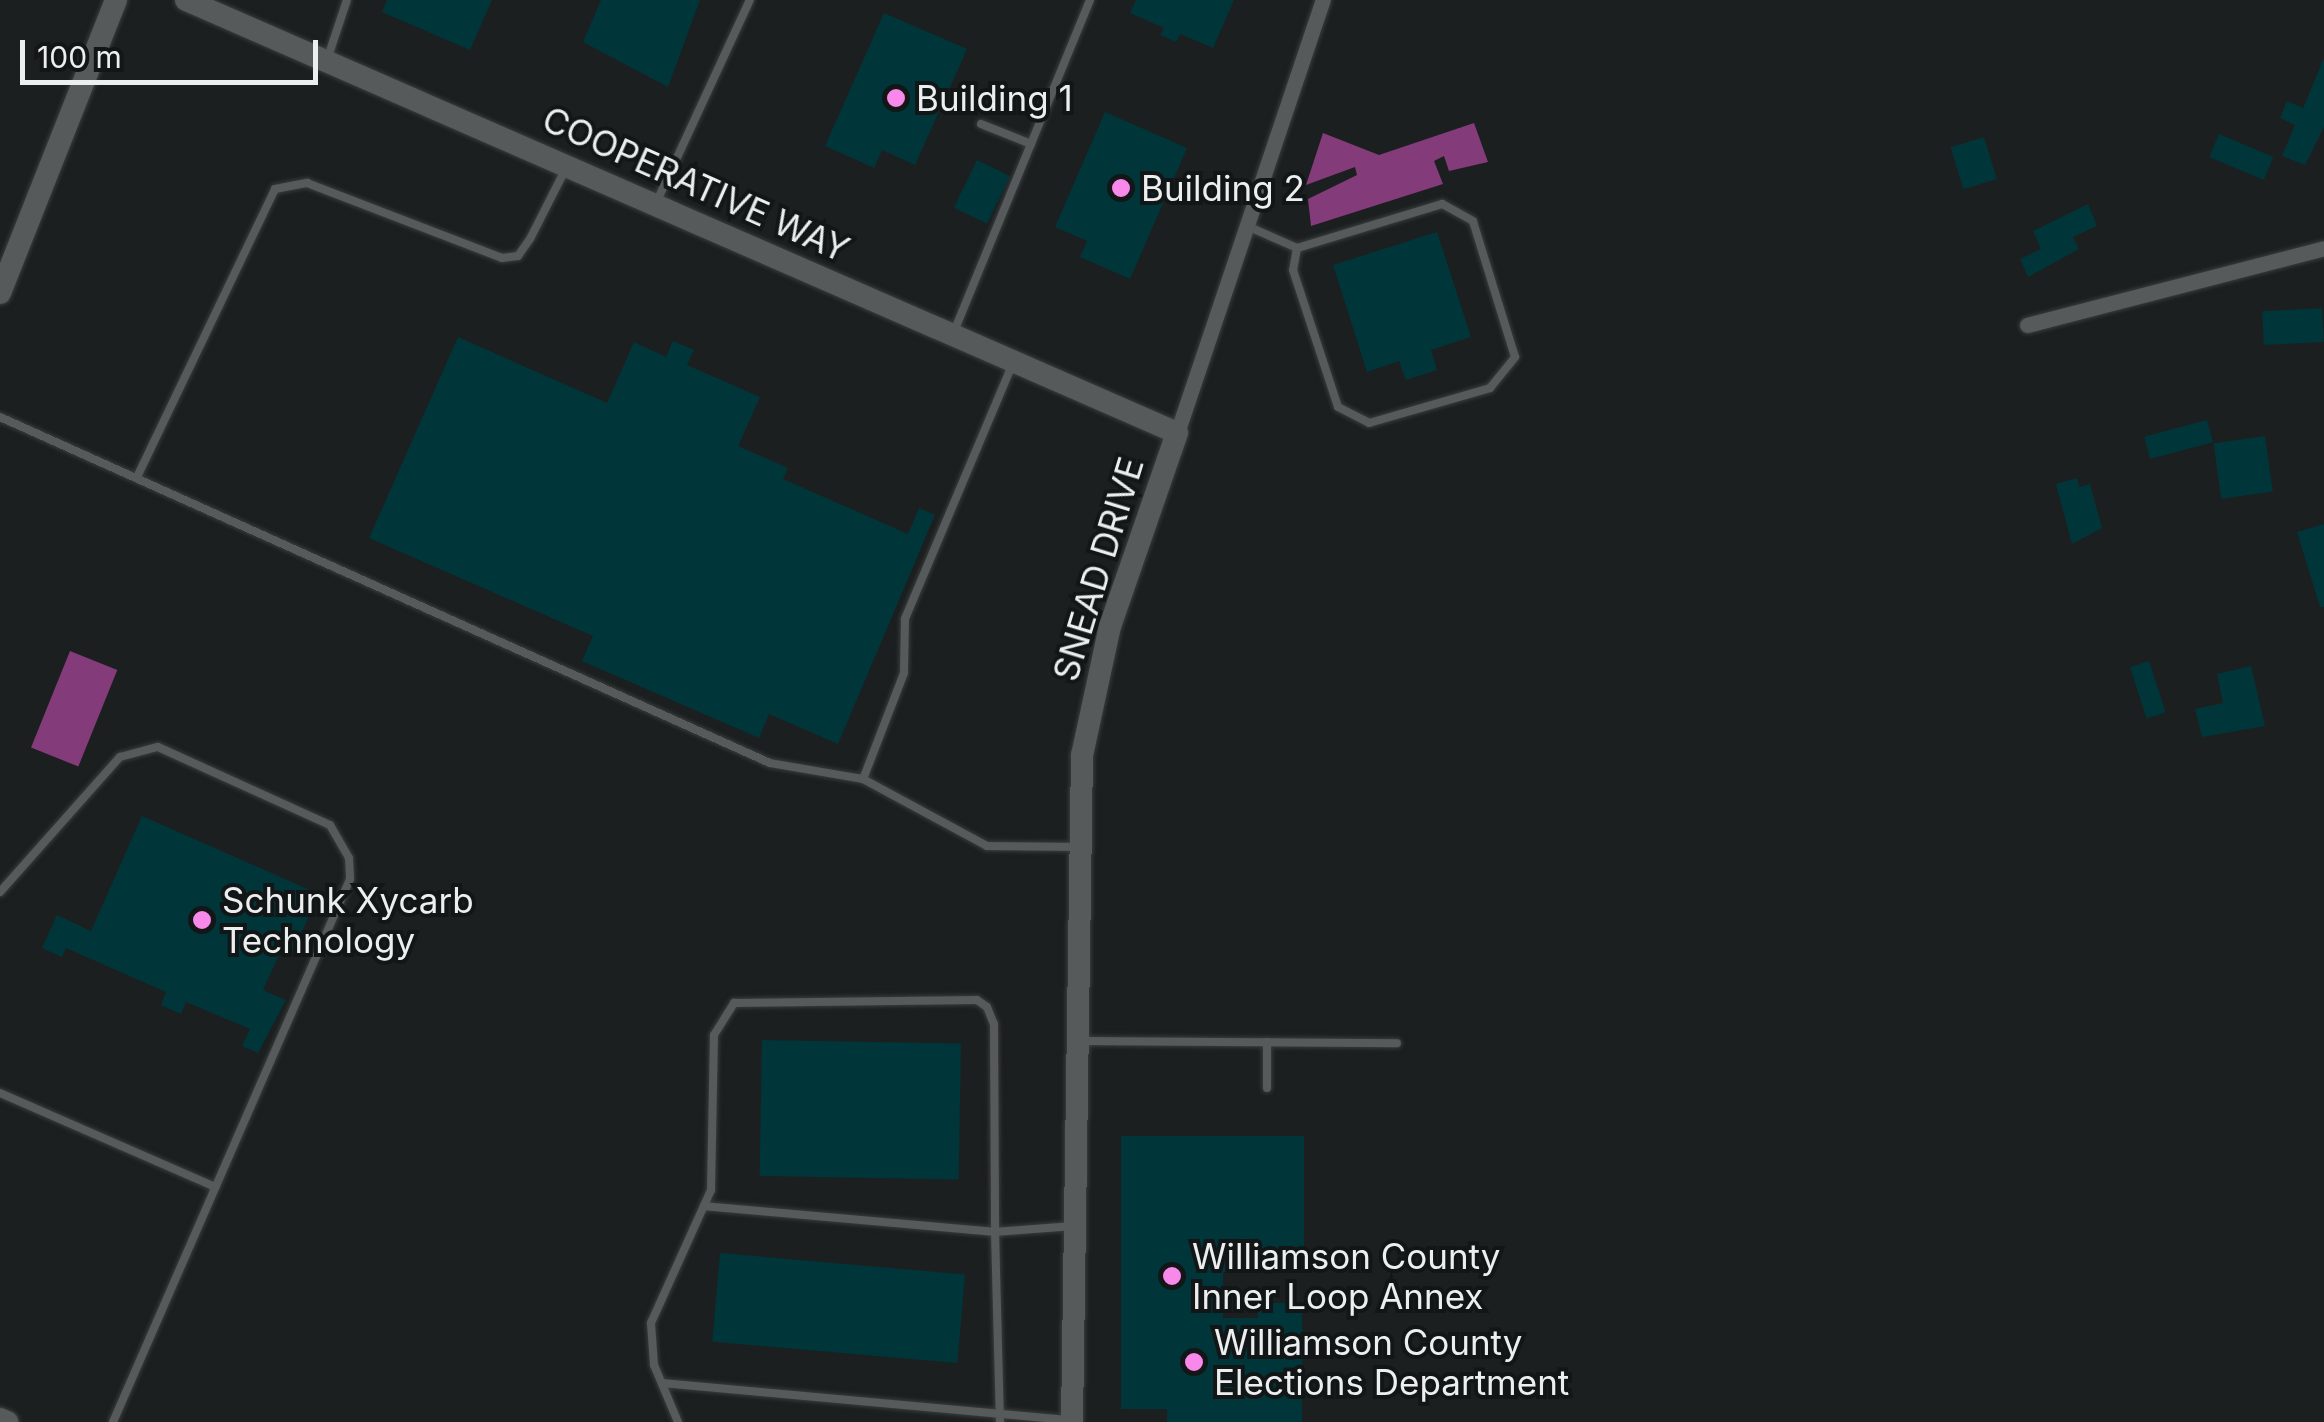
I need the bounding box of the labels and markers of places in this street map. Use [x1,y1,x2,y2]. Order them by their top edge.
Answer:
place label: Building 1 [916,77,1073,119]
marker: Building 1 [885,87,907,109]
place label: Building 2 [1141,167,1305,209]
marker: Building 2 [1110,177,1132,199]
place label: Schunk Xycarb Technology [222,879,474,961]
marker: Schunk Xycarb Technology [191,909,213,931]
place label: Williamson County Inner Loop Annex [1192,1235,1500,1317]
marker: Williamson County Inner Loop Annex [1161,1265,1183,1287]
place label: Williamson County Elections Department [1214,1321,1569,1403]
marker: Williamson County Elections Department [1183,1351,1205,1373]

